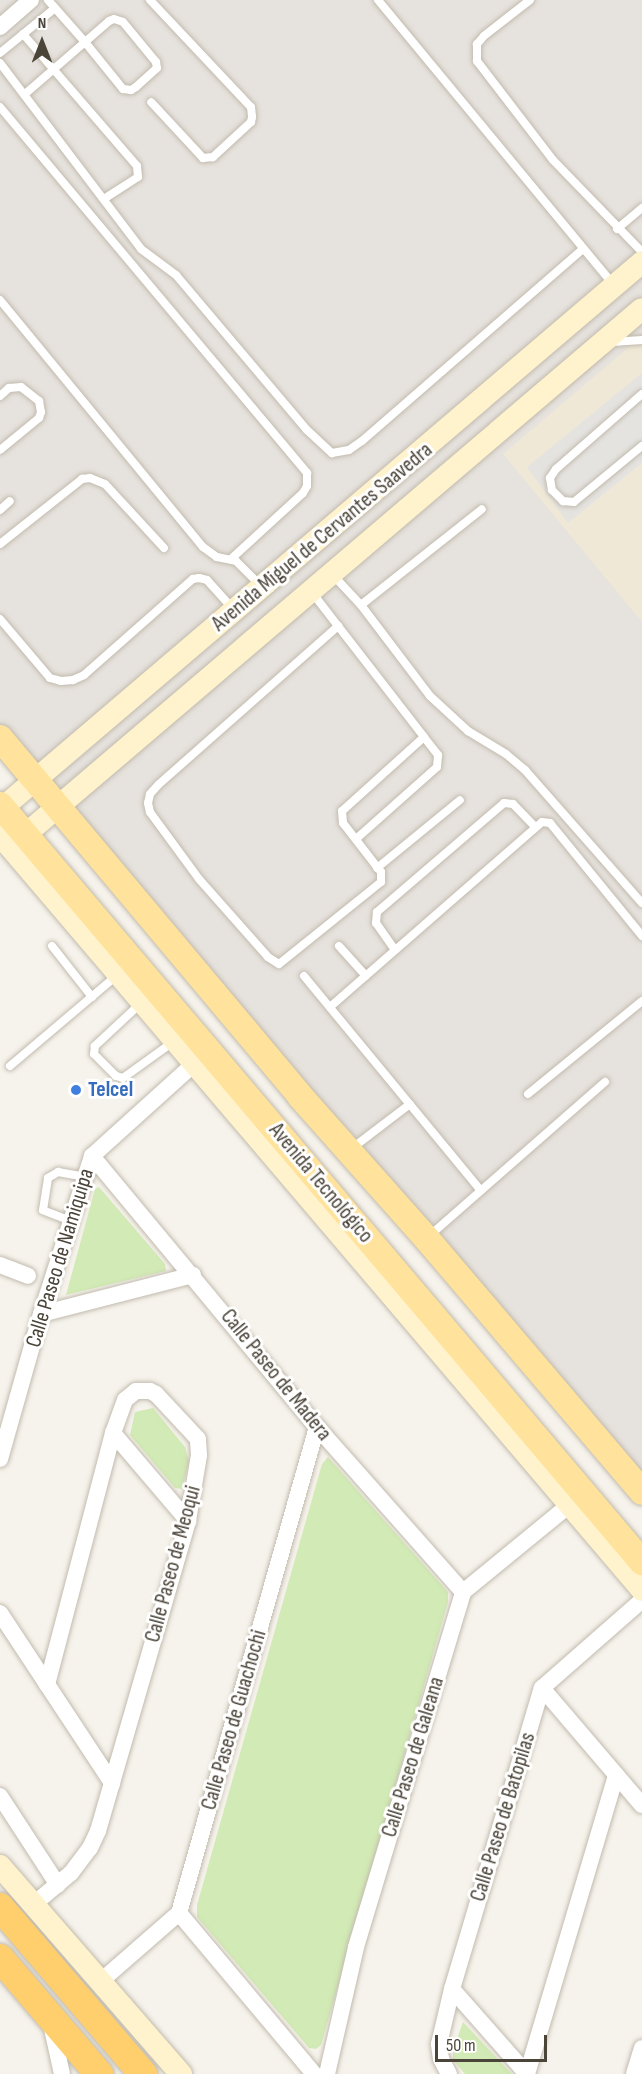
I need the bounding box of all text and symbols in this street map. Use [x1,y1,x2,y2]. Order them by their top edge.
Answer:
north arrow [12,12,72,72]
text: N [38,14,46,33]
street label: Avenida Miguel de Cervantes Saavedra [206,437,438,637]
place label: Telcel [88,1077,133,1103]
marker: Telcel [69,1083,83,1097]
street label: Avenida Tecnológico [263,1118,379,1248]
street label: Calle Paseo de Namiquipa [20,1165,100,1351]
street label: Calle Paseo de Madera [215,1304,337,1446]
street label: Calle Paseo de Meoqui [139,1483,207,1645]
street label: Calle Paseo de Guachochi [196,1627,272,1813]
street label: Calle Paseo de Galeana [376,1674,450,1840]
street label: Calle Paseo de Batopilas [465,1729,541,1905]
scale bar [438,2023,550,2061]
text: 50 m [446,2035,476,2056]

